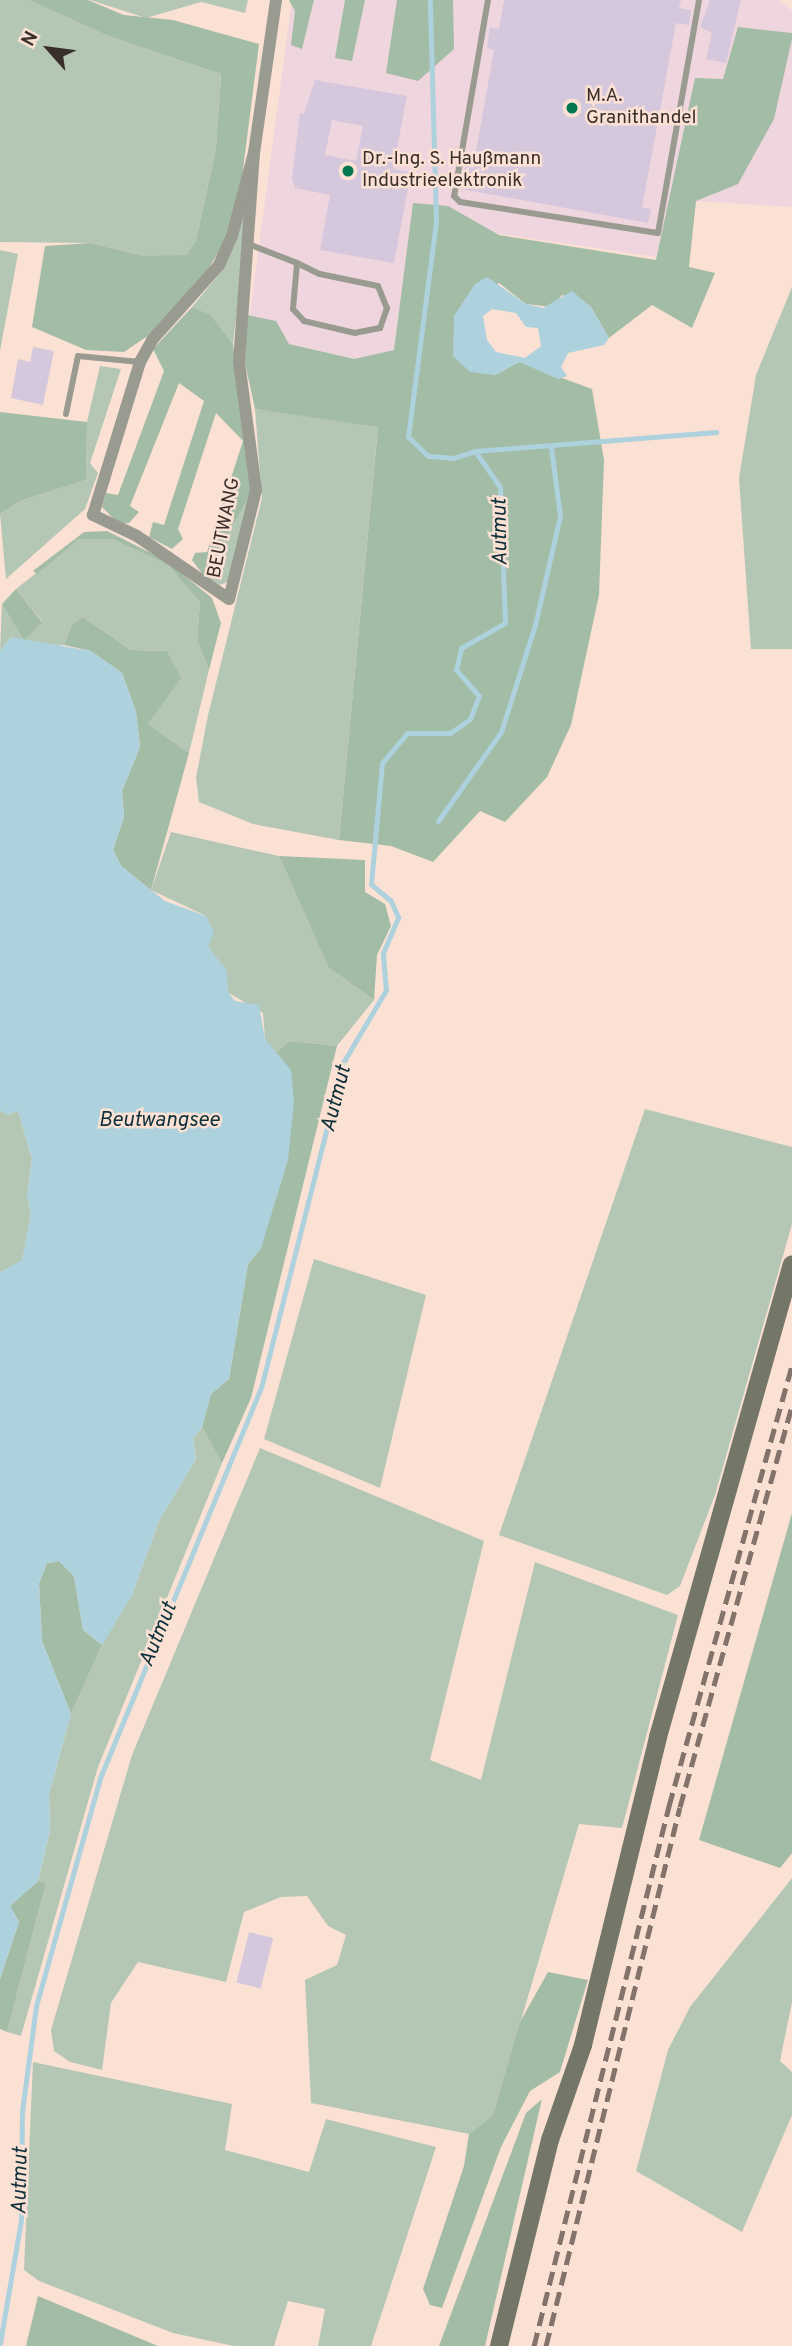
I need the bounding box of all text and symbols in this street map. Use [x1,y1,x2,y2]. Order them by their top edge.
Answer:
north arrow [14,14,84,84]
text: N [17,27,44,51]
place label: M.A. Granithandel [586,86,697,130]
marker: M.A. Granithandel [564,100,580,116]
place label: Dr.-Ing. S. Haußmann Industrieelektronik [362,149,541,193]
marker: Dr.-Ing. S. Haußmann Industrieelektronik [340,163,356,179]
street label: BEUTWANG [204,476,246,580]
water label: Autmut [488,498,514,566]
water label: Autmut [317,1063,357,1135]
water label: Beutwangsee [98,1108,220,1134]
water label: Autmut [135,1599,183,1671]
water label: Autmut [8,2147,34,2215]

